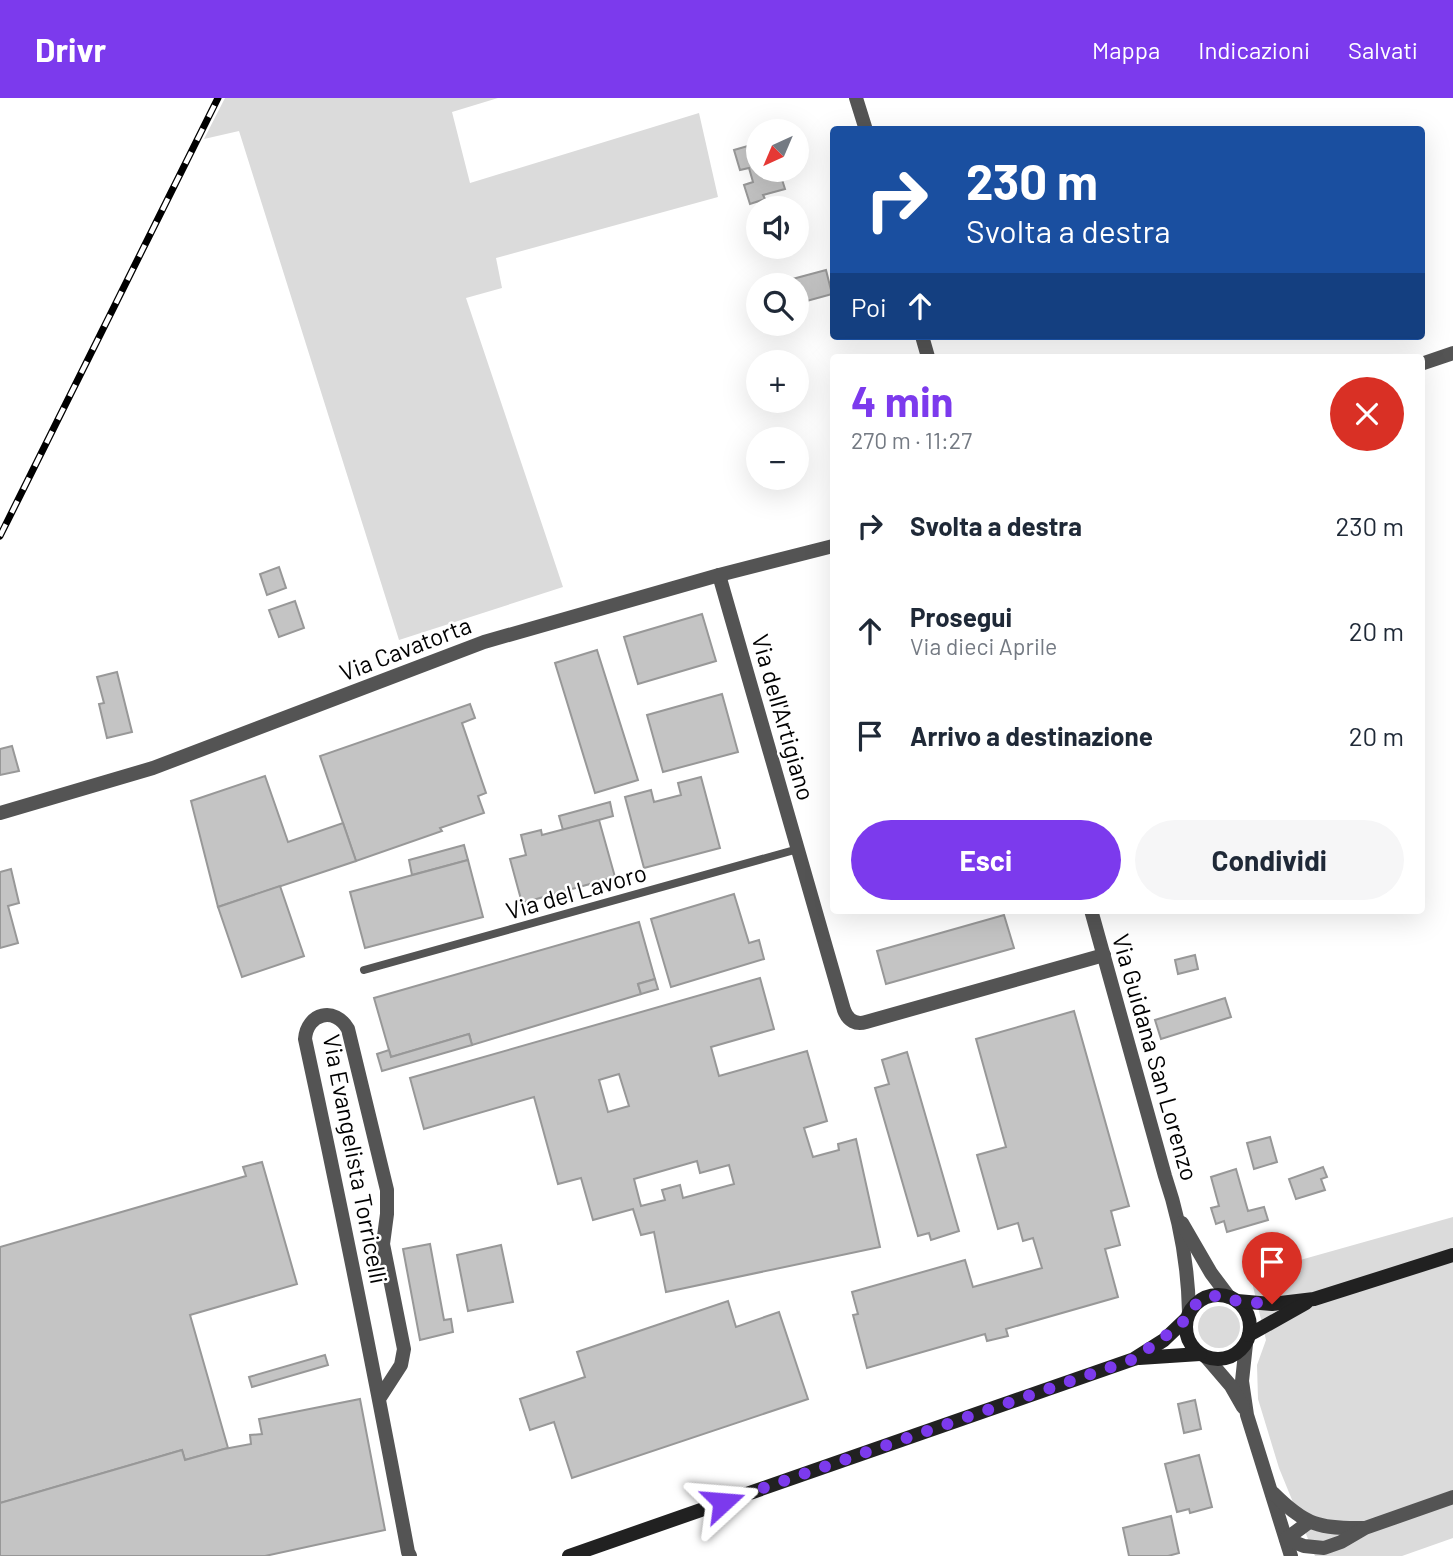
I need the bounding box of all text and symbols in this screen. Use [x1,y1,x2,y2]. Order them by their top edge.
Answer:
text: Drivr [35,29,106,69]
text: Mappa [1092,35,1160,64]
text: Indicazioni [1198,35,1310,64]
text: Salvati [1348,35,1418,64]
north arrow [746,119,808,182]
map controls [746,119,809,490]
text: 230 m [966,151,1098,210]
icon: right [851,154,942,245]
button: sound [746,196,809,259]
text: Svolta a destra [966,211,1170,249]
button: search [746,273,809,336]
icon: ahead [901,287,939,325]
text: Poi [851,291,887,322]
button: + [746,350,809,413]
text: 4 min [851,375,954,425]
button: close [1330,377,1404,451]
text: 270 m · 11:27 [851,426,972,454]
button: − [746,427,809,490]
icon: right [851,507,889,545]
text: Svolta a destra [910,510,1082,541]
text: 230 m [1335,510,1404,541]
text: Prosegui [910,601,1012,632]
street label: Via Cavatorta [335,610,475,686]
icon: ahead [851,612,889,650]
text: 20 m [1349,615,1404,646]
street label: Via dell'Artigiano [746,631,822,803]
text: Via dieci Aprile [910,632,1057,660]
icon: arrive [851,717,889,755]
text: Arrivo a destinazione [910,720,1153,751]
text: 20 m [1349,720,1404,751]
button: Esci [851,820,1121,900]
button: Condividi [1135,820,1404,900]
street label: Via del Lavoro [502,857,650,925]
street label: Via Guidana San Lorenzo [1107,930,1205,1184]
street label: Via Evangelista Torricelli [318,1032,394,1286]
pin [1242,1232,1302,1304]
icon: arrive [1253,1243,1291,1281]
position arrow [686,1465,760,1539]

